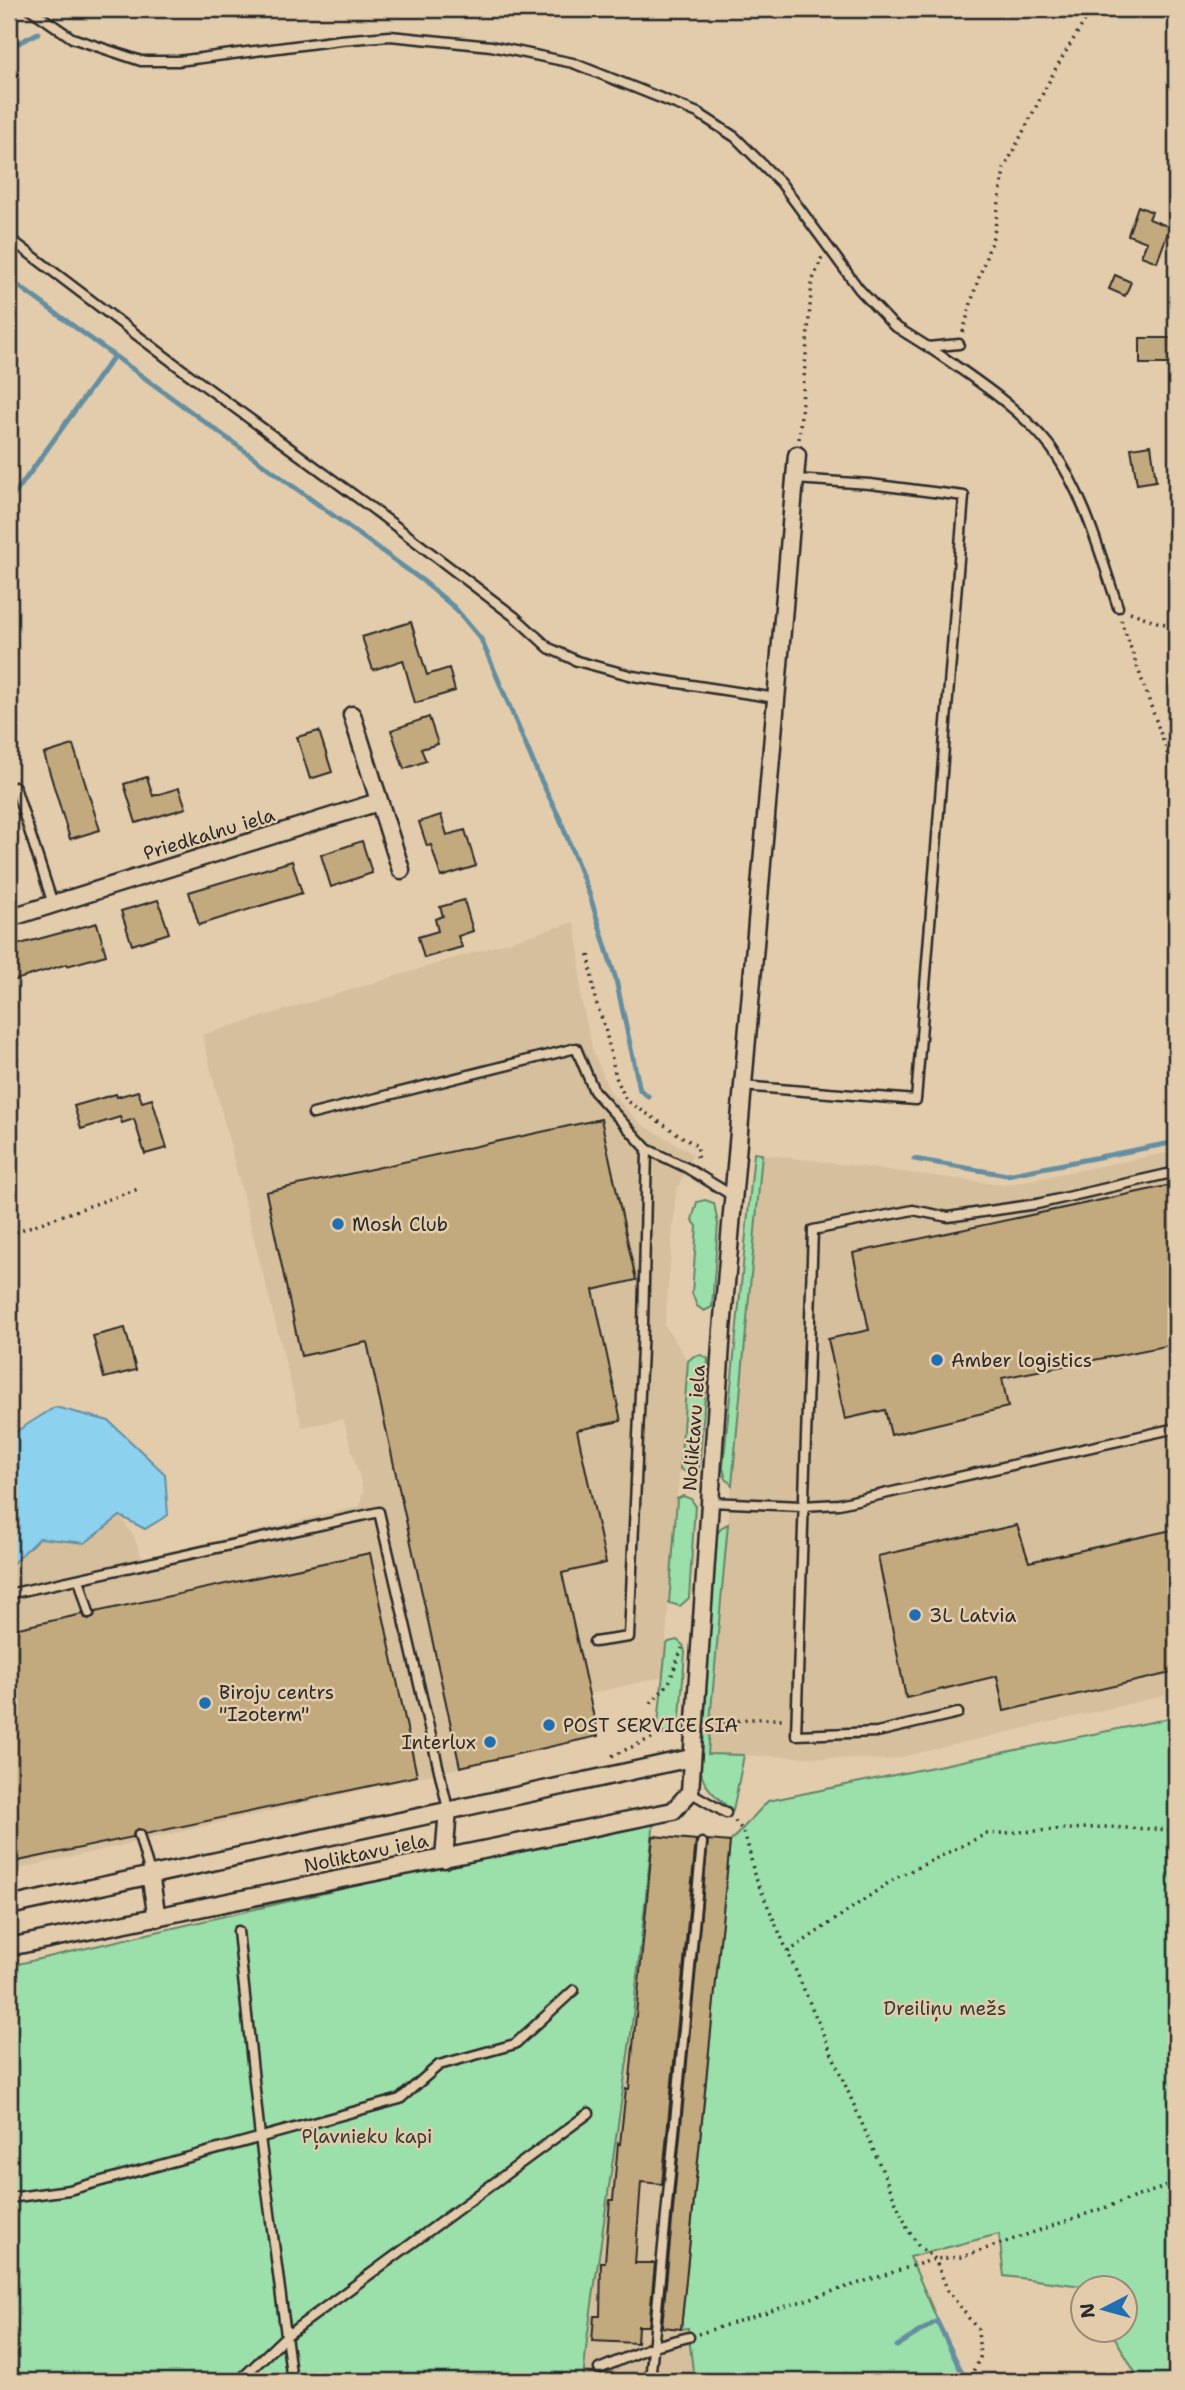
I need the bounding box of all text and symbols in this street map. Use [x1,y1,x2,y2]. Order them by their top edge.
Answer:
street label: Priedkalnu iela [140,802,278,866]
place label: Mosh Club [352,1212,448,1237]
marker: Mosh Club [330,1216,346,1232]
place label: Amber logistics [951,1348,1092,1373]
marker: Amber logistics [929,1352,945,1368]
street label: Noliktavu iela [677,1364,711,1492]
place label: 3L Latvia [929,1603,1016,1628]
marker: 3L Latvia [907,1607,923,1623]
place label: Biroju centrs "Izoterm" [219,1680,334,1727]
marker: Biroju centrs "Izoterm" [197,1695,213,1711]
place label: POST SERVICE SIA [563,1713,738,1738]
marker: POST SERVICE SIA [541,1717,557,1733]
place label: Interlux [402,1730,476,1755]
marker: Interlux [482,1734,498,1750]
street label: Noliktavu iela [301,1828,431,1878]
park label: Dreiliņu mežs [884,1996,1006,2022]
park label: Pļavnieku kapi [302,2124,432,2150]
north arrow [1070,2274,1140,2344]
text: N [1074,2302,1101,2320]

